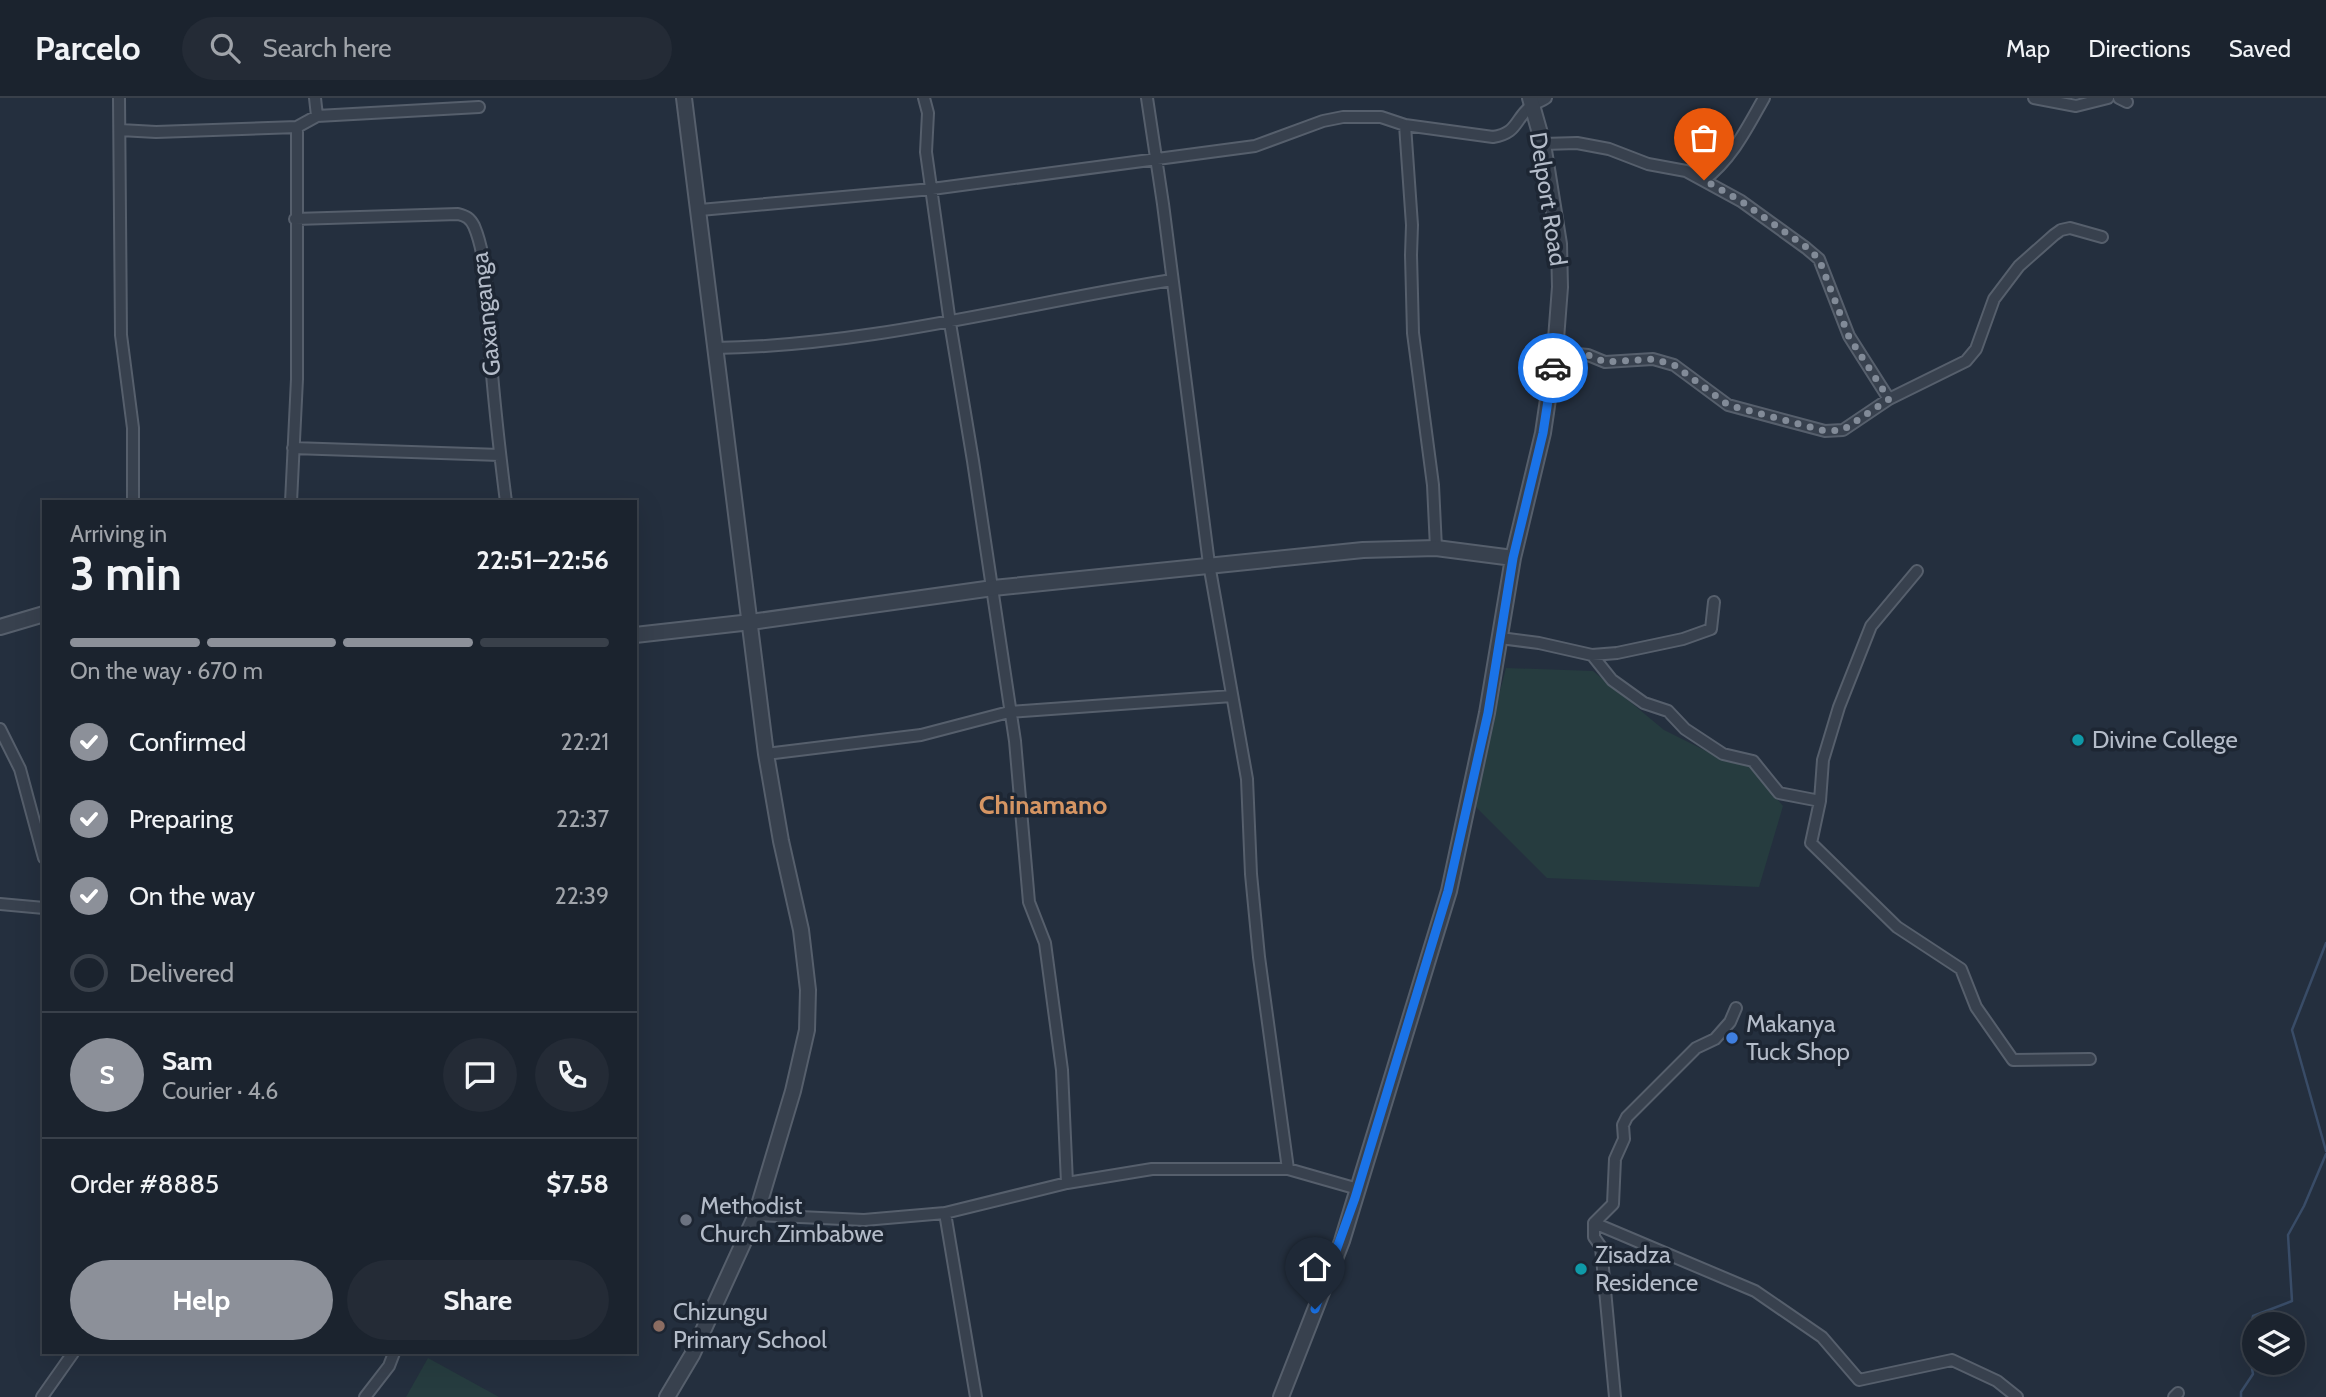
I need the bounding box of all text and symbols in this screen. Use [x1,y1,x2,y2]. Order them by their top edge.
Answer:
search box [182,17,672,80]
text: Parcelo [35,28,140,68]
icon: search [206,29,244,67]
text: Search here [262,32,392,64]
text: Map [2006,34,2050,63]
text: Directions [2088,34,2191,63]
text: Saved [2229,34,2291,63]
pin [1674,108,1734,180]
icon: bag [1685,119,1723,157]
street label: Delport Road [1524,130,1573,268]
street label: Gaxanganga [465,250,506,377]
courier [1518,333,1588,403]
icon: car [1534,349,1572,387]
text: Arriving in [70,520,167,548]
text: 22:51–22:56 [476,544,609,576]
text: 3 min [70,546,182,602]
text: On the way · 670 m [70,657,263,685]
icon: check [70,723,108,761]
place label: Divine College [2092,725,2238,754]
text: Confirmed [129,726,246,758]
text: 22:21 [561,728,609,756]
marker: Divine College [2070,732,2086,748]
district label: Chinamano [979,789,1107,821]
icon: check [70,800,108,838]
text: Preparing [129,803,233,835]
text: 22:37 [556,805,609,833]
icon: check [70,877,108,915]
text: On the way [129,880,255,912]
text: 22:39 [555,882,609,910]
text: Delivered [129,957,234,989]
place label: Makanya Tuck Shop [1746,1009,1850,1066]
marker: Makanya Tuck Shop [1724,1030,1740,1046]
button: chat [443,1038,517,1112]
button: phone [535,1038,609,1112]
text: Sam [162,1045,213,1077]
text: S [99,1059,115,1091]
text: Courier · 4.6 [162,1077,278,1105]
text: Order #8885 [70,1168,219,1200]
text: $7.58 [546,1168,609,1200]
place label: Methodist Church Zimbabwe [700,1191,884,1248]
marker: Methodist Church Zimbabwe [678,1212,694,1228]
pin [1285,1237,1345,1309]
place label: Zisadza Residence [1595,1240,1698,1297]
icon: home [1296,1248,1334,1286]
button: Help [70,1260,333,1340]
button: Share [347,1260,609,1340]
marker: Zisadza Residence [1573,1261,1589,1277]
place label: Chizungu Primary School [673,1297,827,1354]
map controls [2242,1312,2305,1375]
button: layers [2242,1312,2305,1375]
marker: Chizungu Primary School [651,1318,667,1334]

